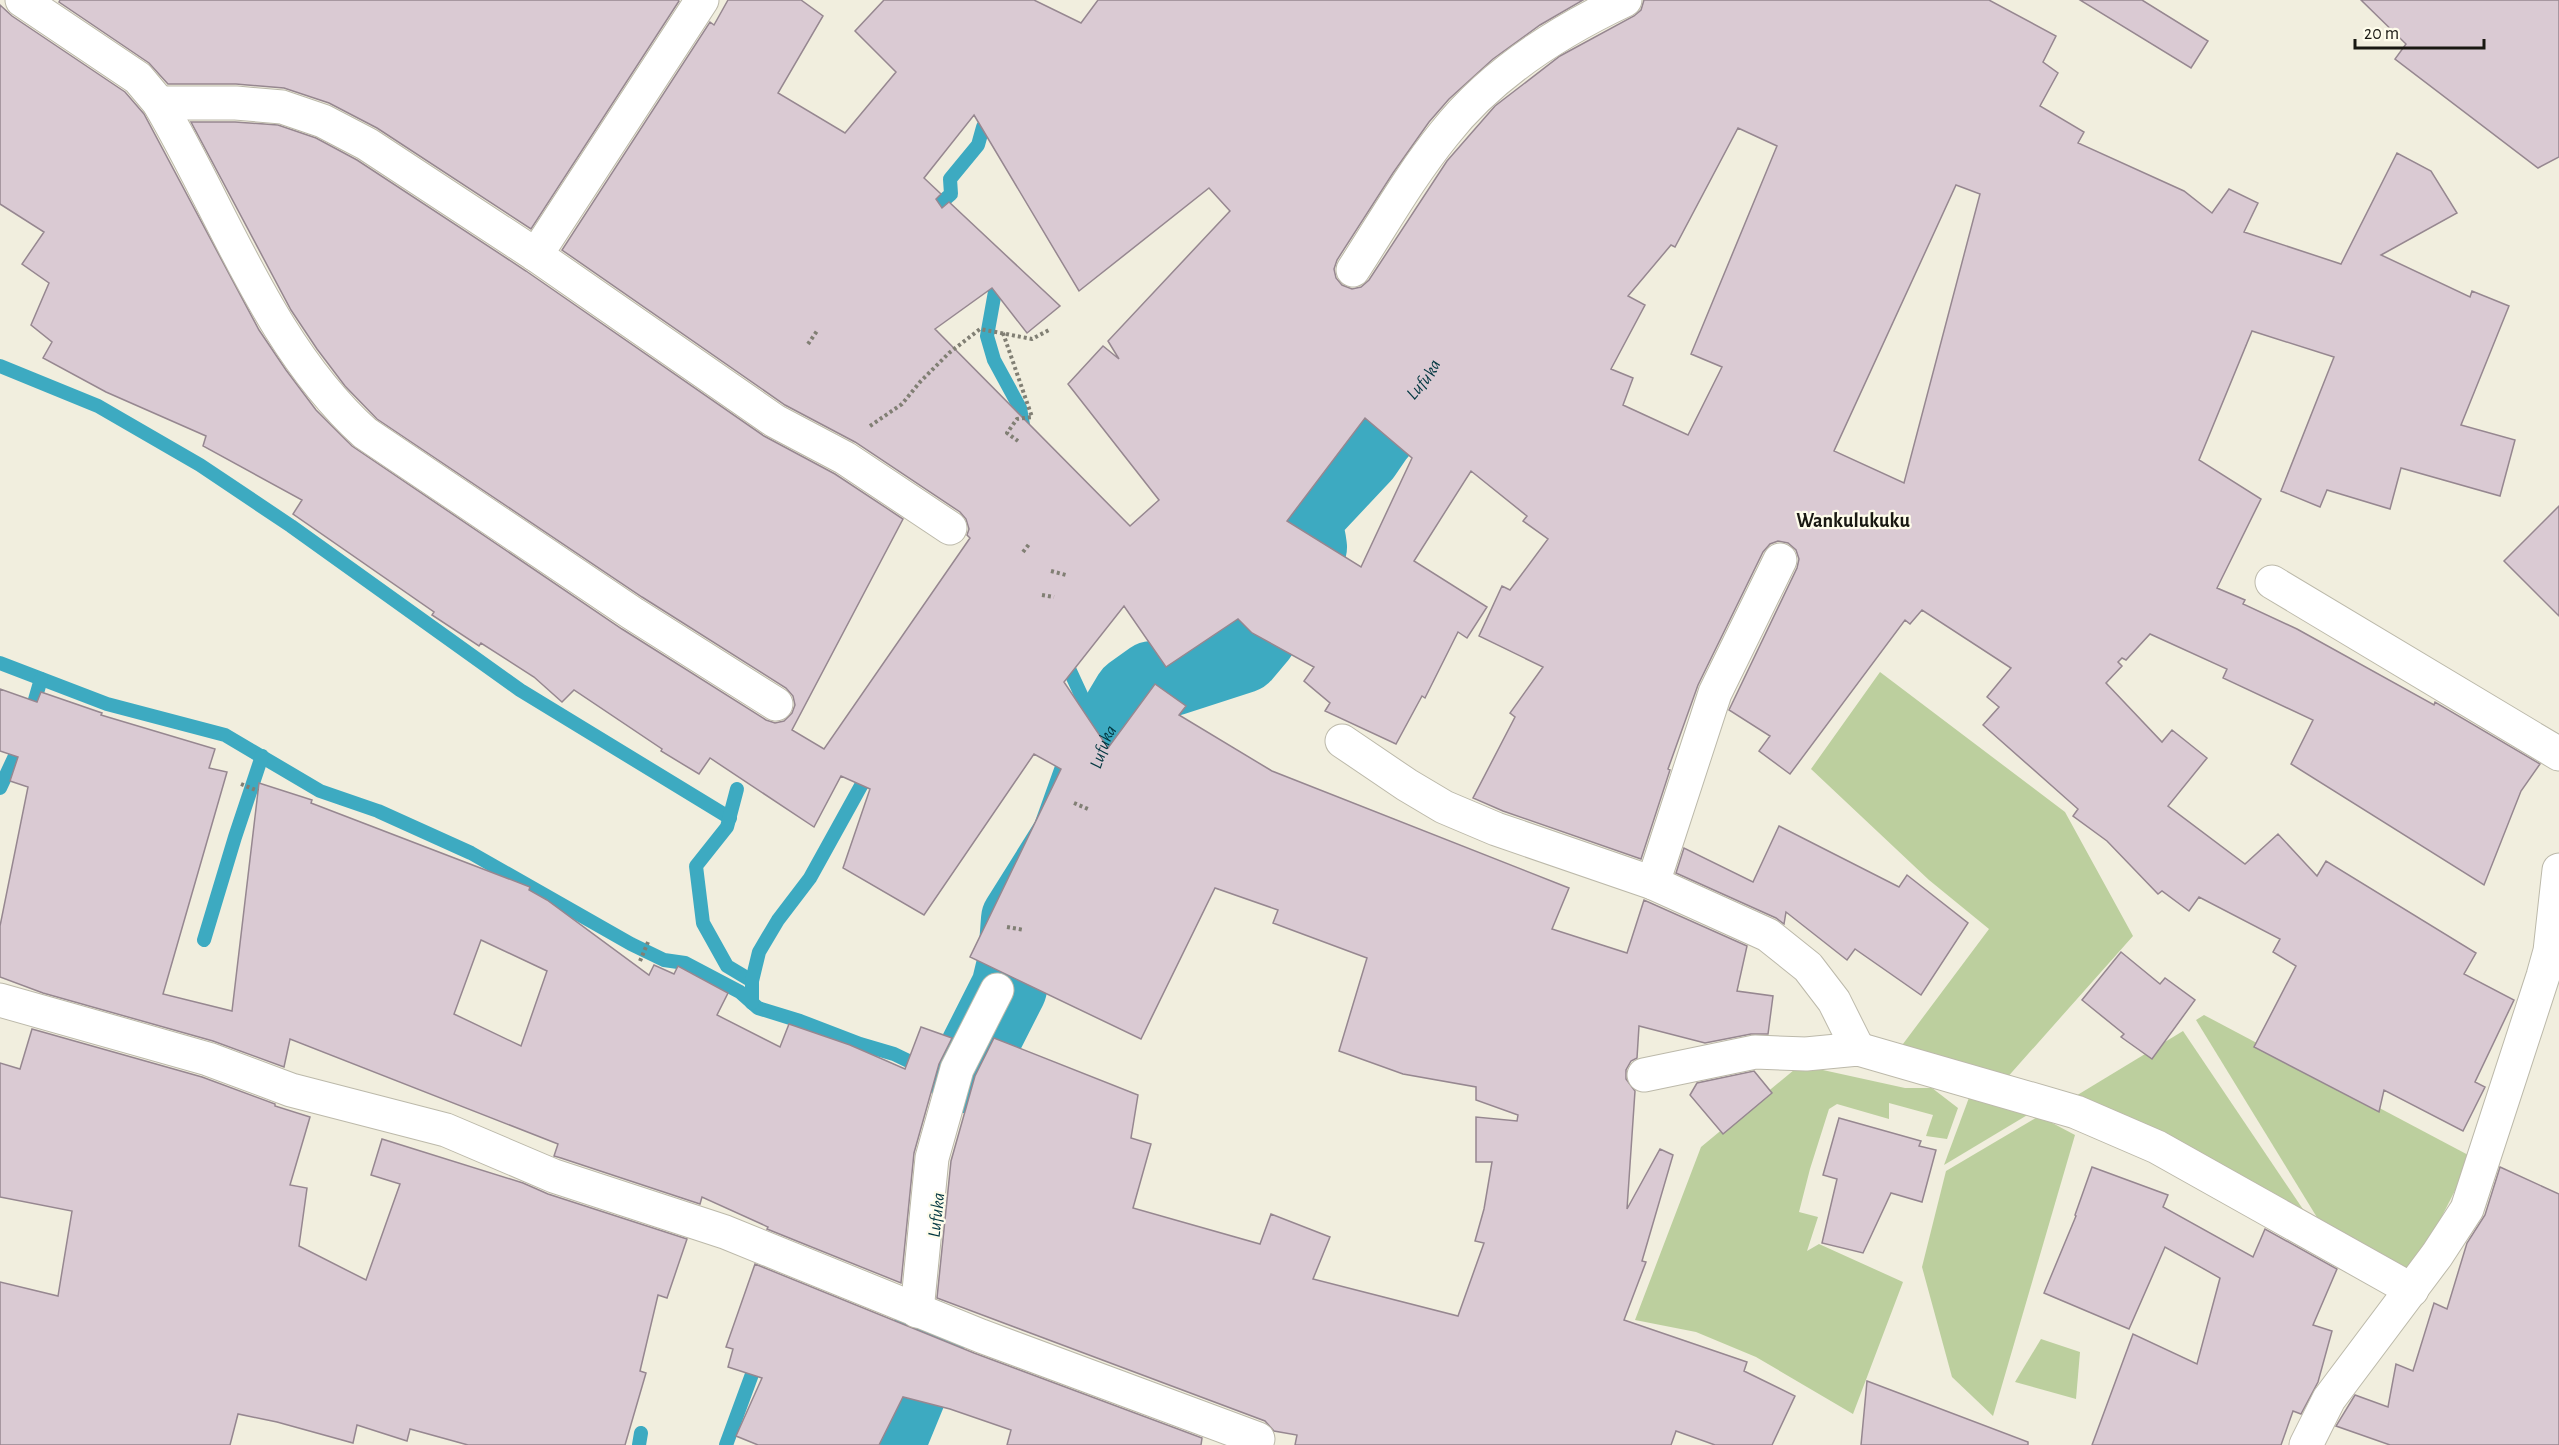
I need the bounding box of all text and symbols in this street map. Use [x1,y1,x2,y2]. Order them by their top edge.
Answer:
scale bar [2355,12,2484,50]
text: 20 m [2364,25,2399,43]
water label: Lufuka [1403,357,1444,403]
district label: Wankulukuku [1796,511,1910,531]
water label: Lufuka [1087,722,1120,771]
water label: Lufuka [926,1192,948,1238]

